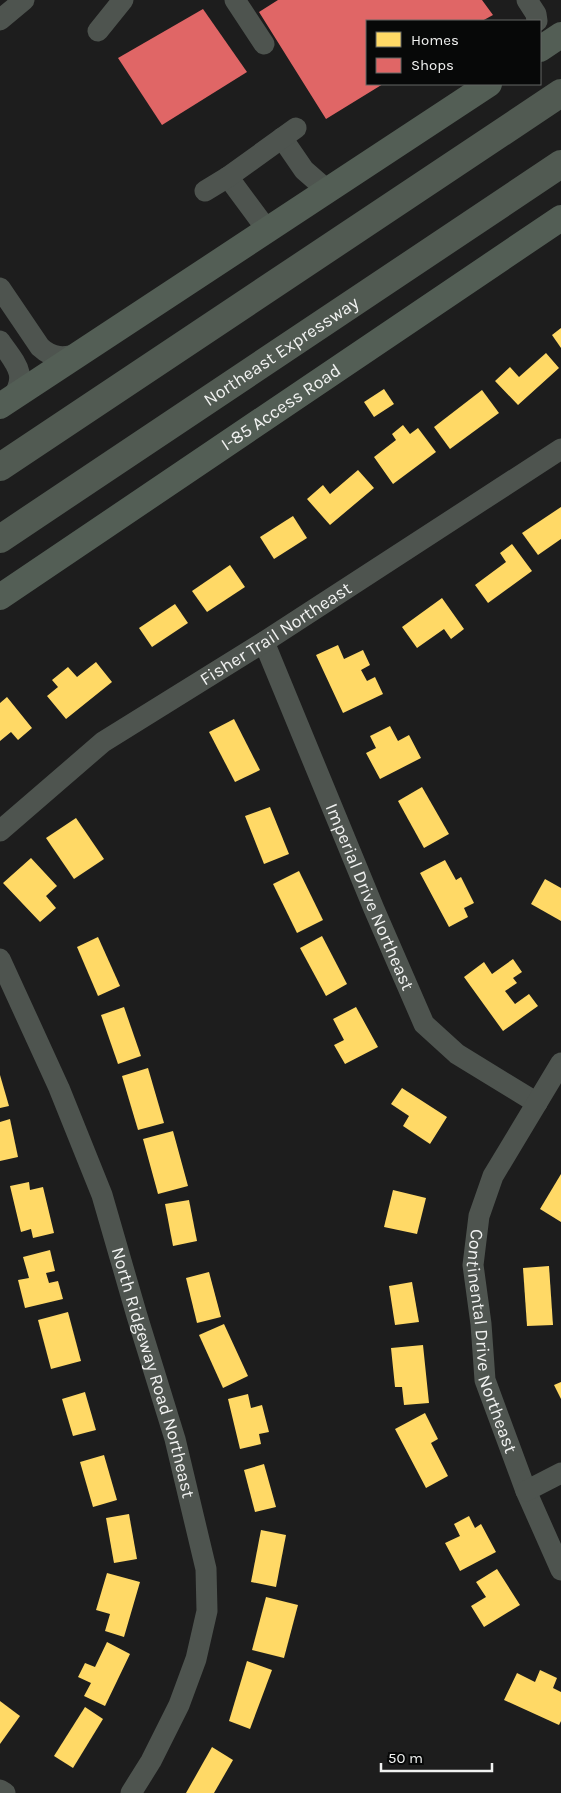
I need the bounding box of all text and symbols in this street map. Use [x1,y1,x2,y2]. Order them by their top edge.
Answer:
legend [366,20,541,85]
text: Homes [411,31,459,49]
text: Shops [411,56,454,74]
street label: Northeast Expressway [199,291,363,411]
street label: I-85 Access Road [217,359,345,455]
street label: Fisher Trail Northeast [196,577,356,690]
street label: Imperial Drive Northeast [321,800,419,994]
street label: Continental Drive Northeast [462,1228,522,1456]
street label: North Ridgeway Road Northeast [107,1244,200,1500]
scale bar [381,1740,492,1772]
text: 50 m [388,1749,423,1767]

